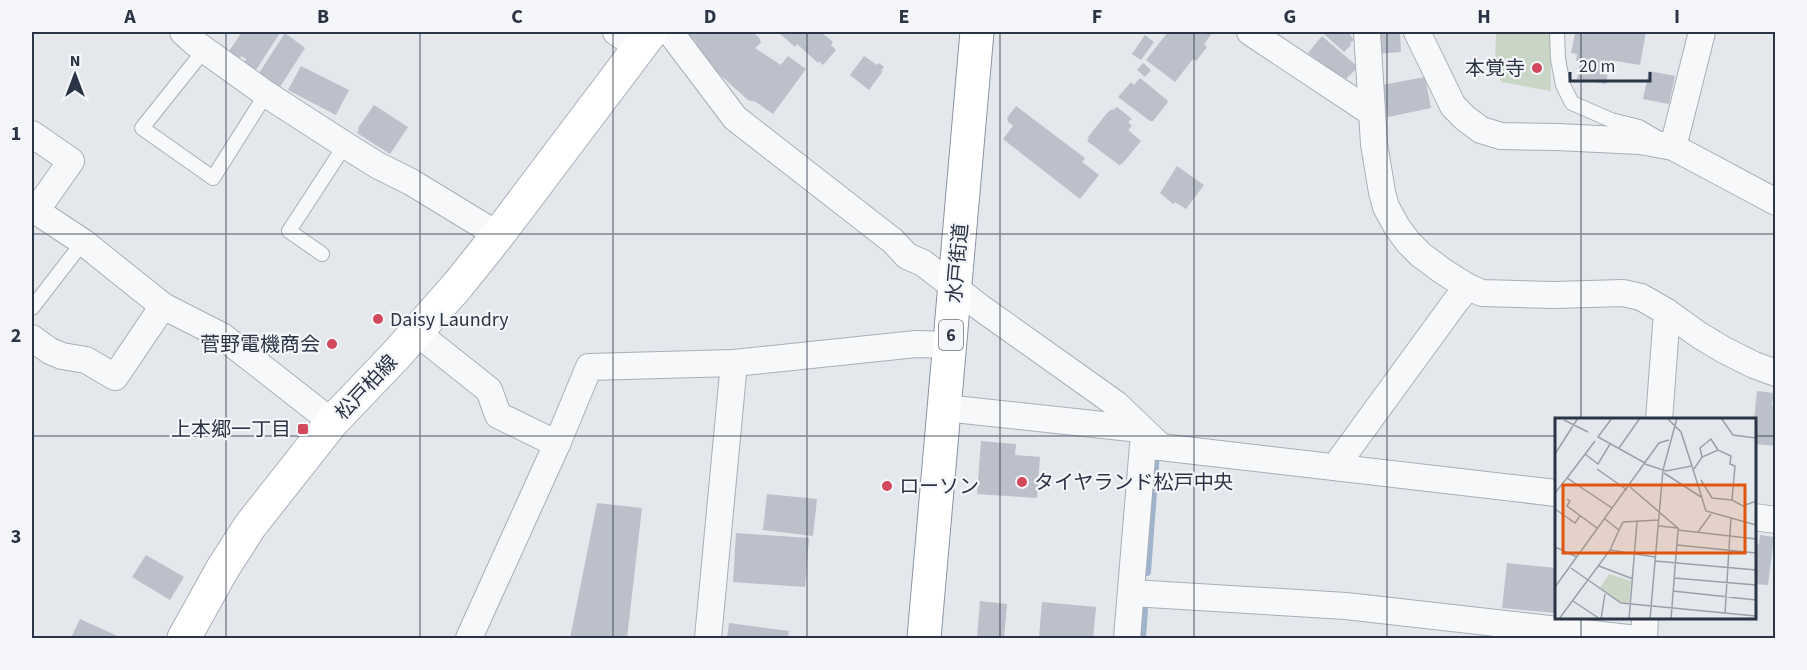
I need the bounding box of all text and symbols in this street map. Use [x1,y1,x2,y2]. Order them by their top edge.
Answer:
text: A [123,3,136,31]
text: B [317,3,329,31]
text: C [511,3,523,31]
text: D [704,3,716,31]
text: E [899,3,909,31]
text: F [1092,3,1102,31]
text: G [1284,3,1296,31]
text: H [1477,3,1491,31]
text: I [1674,3,1680,31]
north arrow [45,45,105,105]
scale bar [1570,45,1650,83]
text: N [70,50,80,72]
text: 20 m [1579,54,1615,79]
place label: 本覚寺 [1465,55,1525,83]
marker: 本覚寺 [1530,61,1544,75]
text: 1 [11,120,21,148]
street label: 水戸街道 [941,222,975,304]
place label: Daisy Laundry [390,306,509,334]
marker: Daisy Laundry [371,312,385,326]
road number: 6 [939,320,963,350]
text: 2 [11,322,21,350]
place label: 菅野電機商会 [200,331,320,359]
marker: 菅野電機商会 [325,337,339,351]
street label: 松戸柏線 [329,349,404,426]
place label: 上本郷一丁目 [171,416,291,444]
inset map [1555,418,1756,619]
marker: 上本郷一丁目 [296,422,310,436]
place label: タイヤランド松戸中央 [1034,469,1233,497]
place label: ローソン [899,473,979,501]
marker: タイヤランド松戸中央 [1015,475,1029,489]
marker: ローソン [880,479,894,493]
text: 3 [11,523,21,551]

